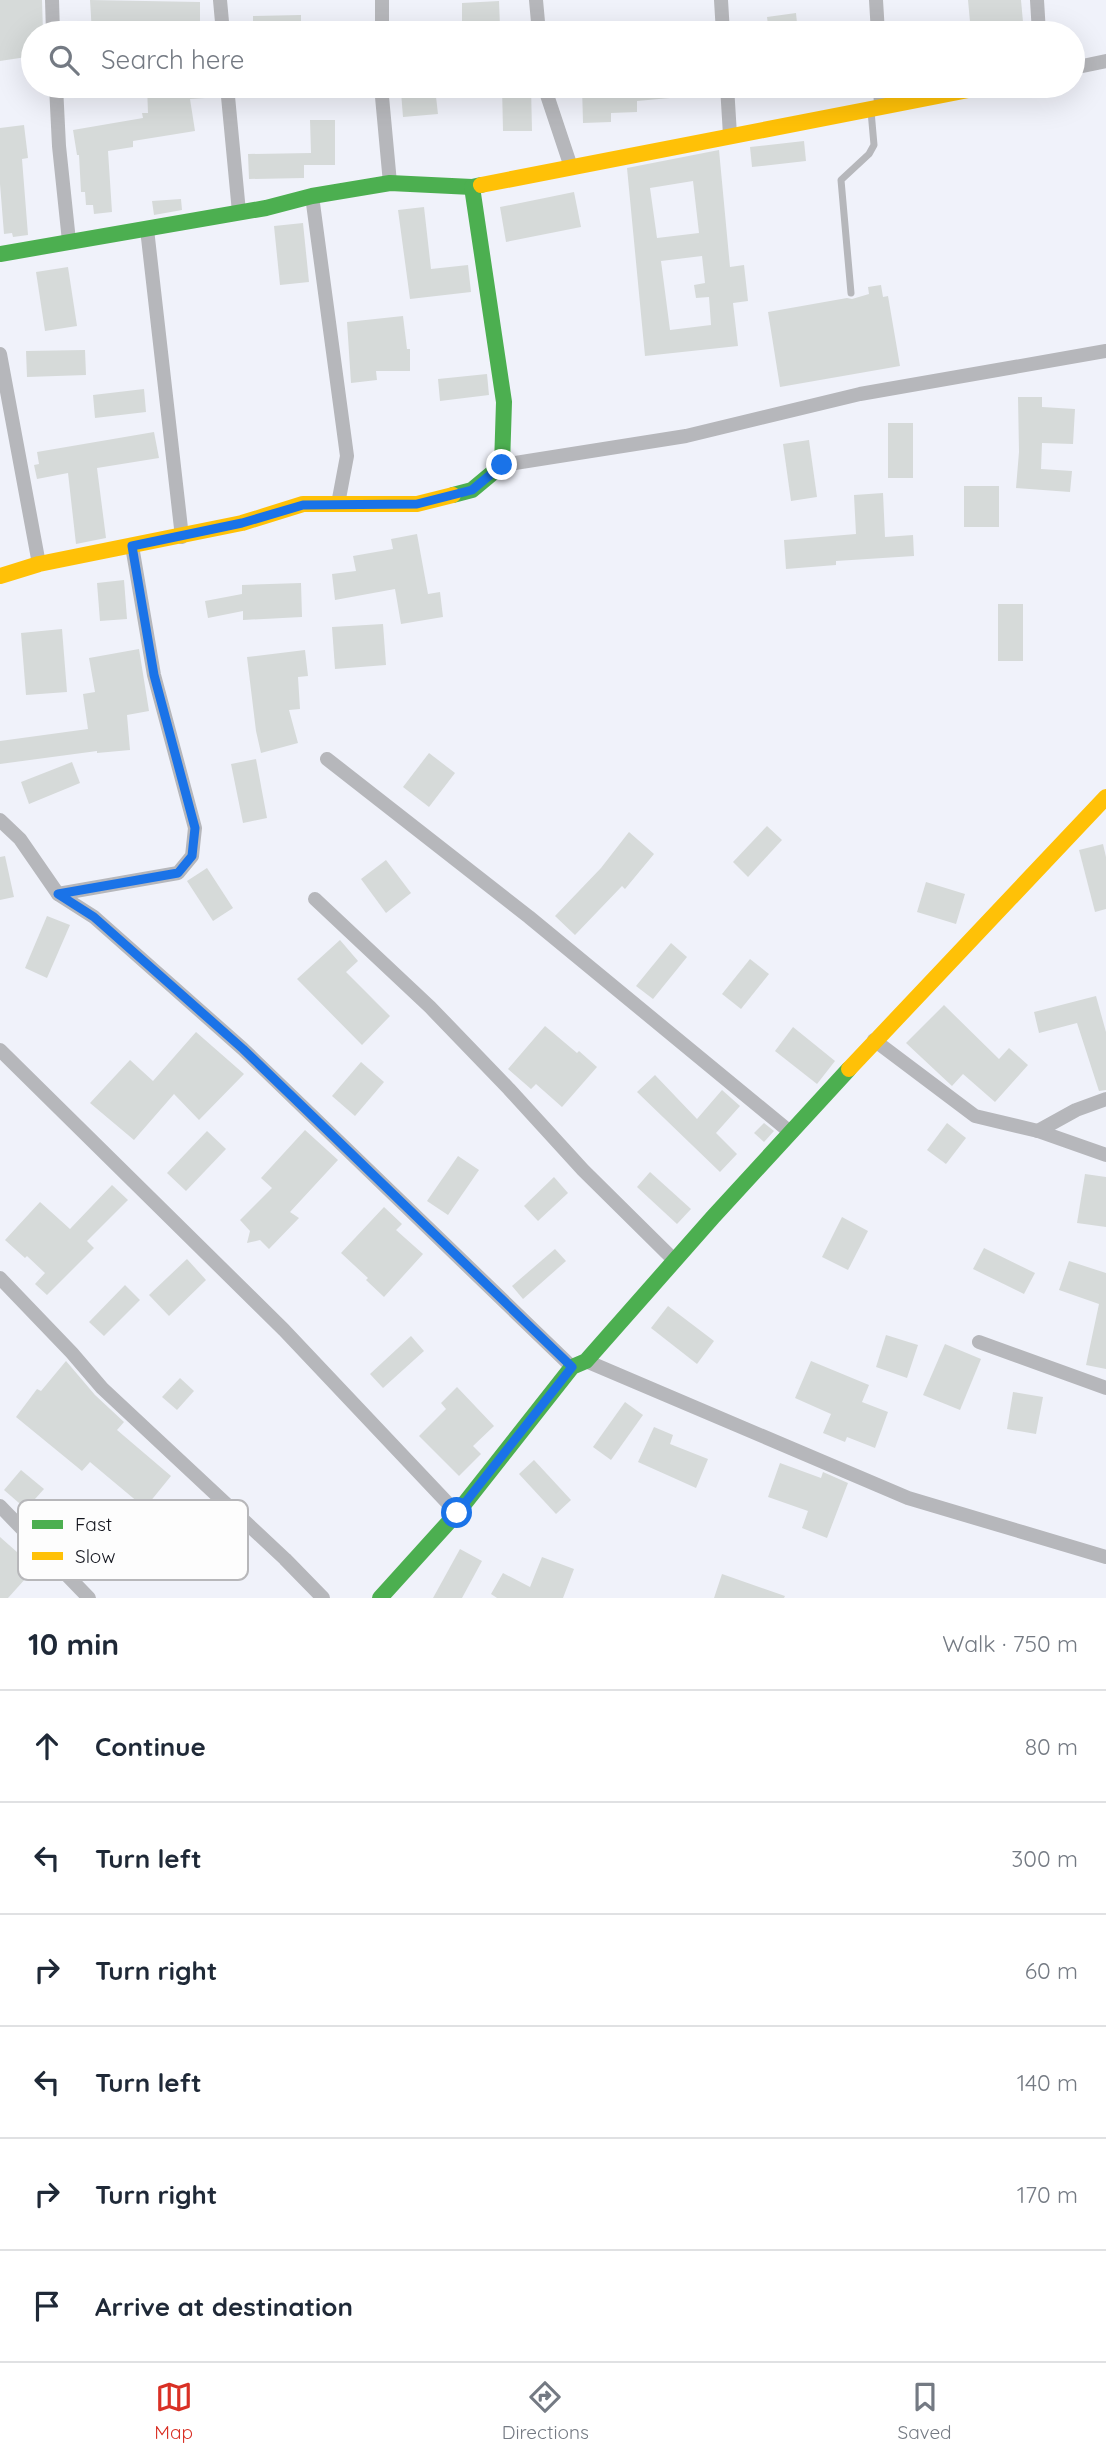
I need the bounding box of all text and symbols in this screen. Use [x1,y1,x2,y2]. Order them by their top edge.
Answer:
search box [21,21,1085,98]
icon: search [45,41,83,79]
text: Search here [101,43,245,76]
route end [486,449,517,480]
route start [441,1497,472,1528]
legend [18,1500,248,1580]
text: Fast [75,1512,112,1536]
text: Slow [75,1544,116,1568]
text: 10 min [28,1625,119,1663]
text: Walk · 750 m [942,1629,1078,1658]
icon: ahead [28,1727,66,1765]
text: Continue [95,1730,206,1763]
text: 80 m [1025,1732,1078,1761]
icon: left [28,1839,66,1877]
text: Turn left [95,1842,202,1875]
text: 300 m [1011,1844,1078,1873]
icon: right [28,1951,66,1989]
text: Turn right [95,1954,217,1987]
text: 60 m [1025,1956,1078,1985]
icon: left [28,2063,66,2101]
text: Turn left [95,2066,202,2099]
text: 140 m [1017,2068,1078,2097]
icon: right [28,2175,66,2213]
text: Turn right [95,2178,217,2211]
text: 170 m [1017,2180,1078,2209]
icon: arrive [28,2287,66,2325]
text: Arrive at destination [95,2290,353,2323]
tab: Map [154,2378,193,2444]
tab: Directions [502,2378,589,2444]
tab: Saved [897,2378,952,2444]

